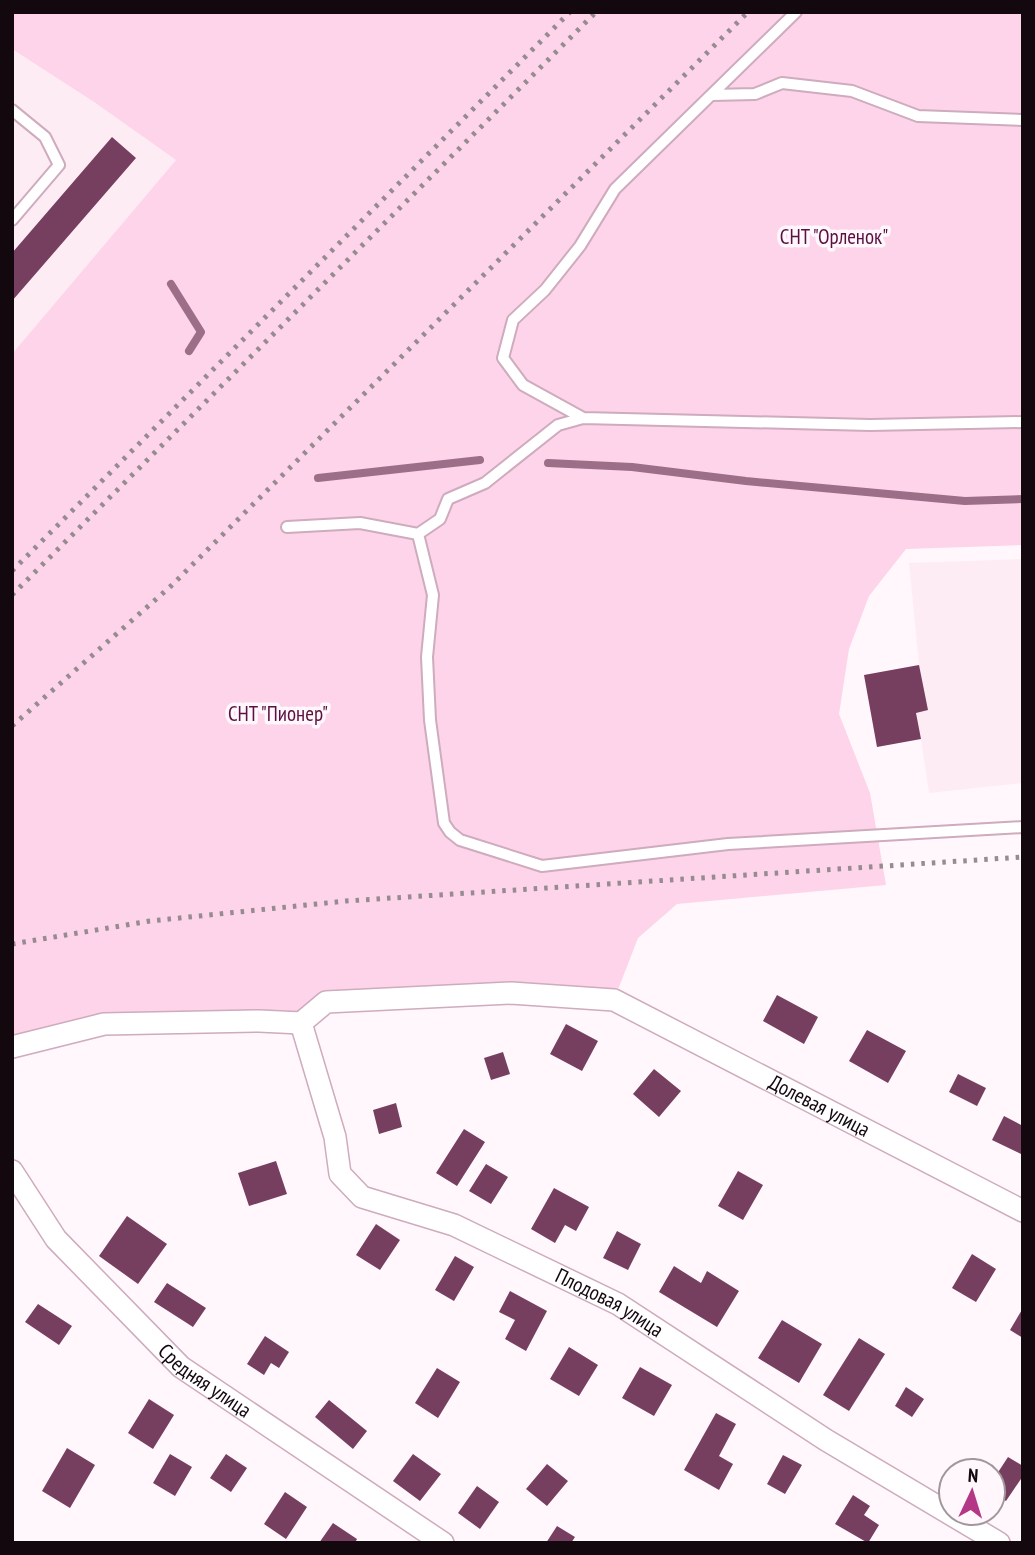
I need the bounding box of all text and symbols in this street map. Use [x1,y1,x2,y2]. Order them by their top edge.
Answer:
park label: СНТ "Орленок" [780,223,888,250]
park label: СНТ "Пионер" [228,700,328,727]
street label: Долевая улица [765,1068,875,1143]
street label: Плодовая улица [551,1262,669,1343]
street label: Средняя улица [152,1338,257,1423]
north arrow [937,1457,1007,1527]
text: N [967,1463,979,1487]

